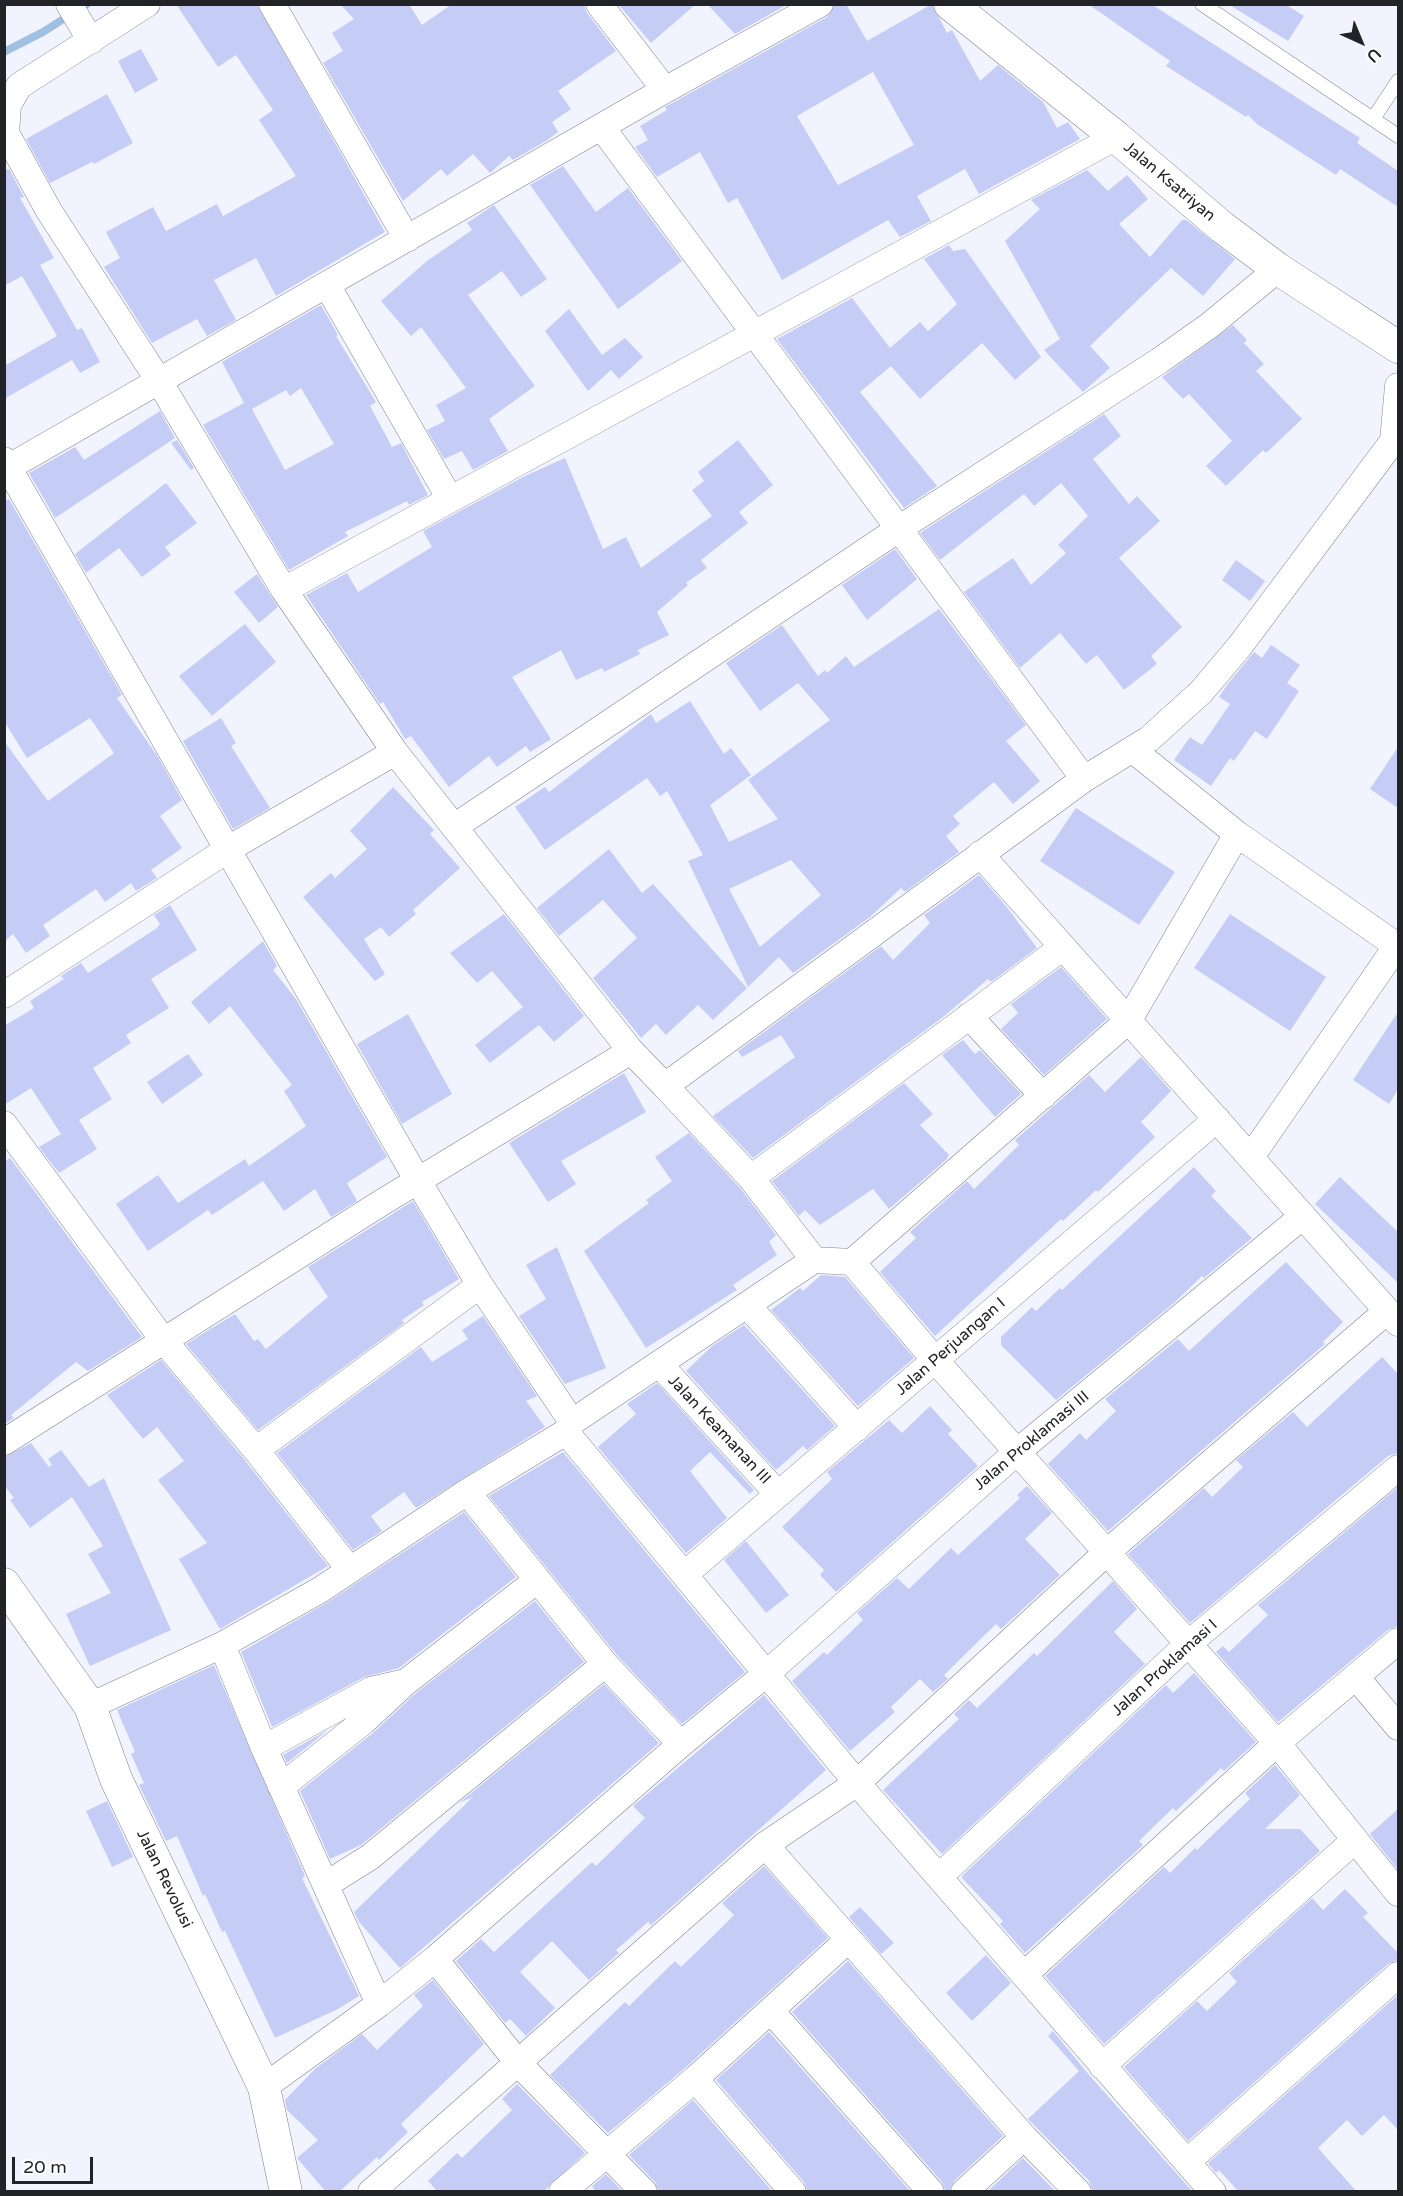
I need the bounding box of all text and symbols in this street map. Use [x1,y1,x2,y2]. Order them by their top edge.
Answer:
north arrow [1331,12,1391,72]
text: U [1362,44,1385,66]
street label: Jalan Ksatriyan [1119,138,1219,226]
street label: Jalan Perjuangan I [892,1294,1010,1400]
street label: Jalan Keamanan III [664,1371,774,1489]
street label: Jalan Proklamasi III [971,1387,1093,1495]
street label: Jalan Proklamasi I [1108,1616,1222,1720]
street label: Jalan Revolusi [132,1827,196,1931]
scale bar [15,2145,96,2183]
text: 20 m [23,2156,67,2178]

